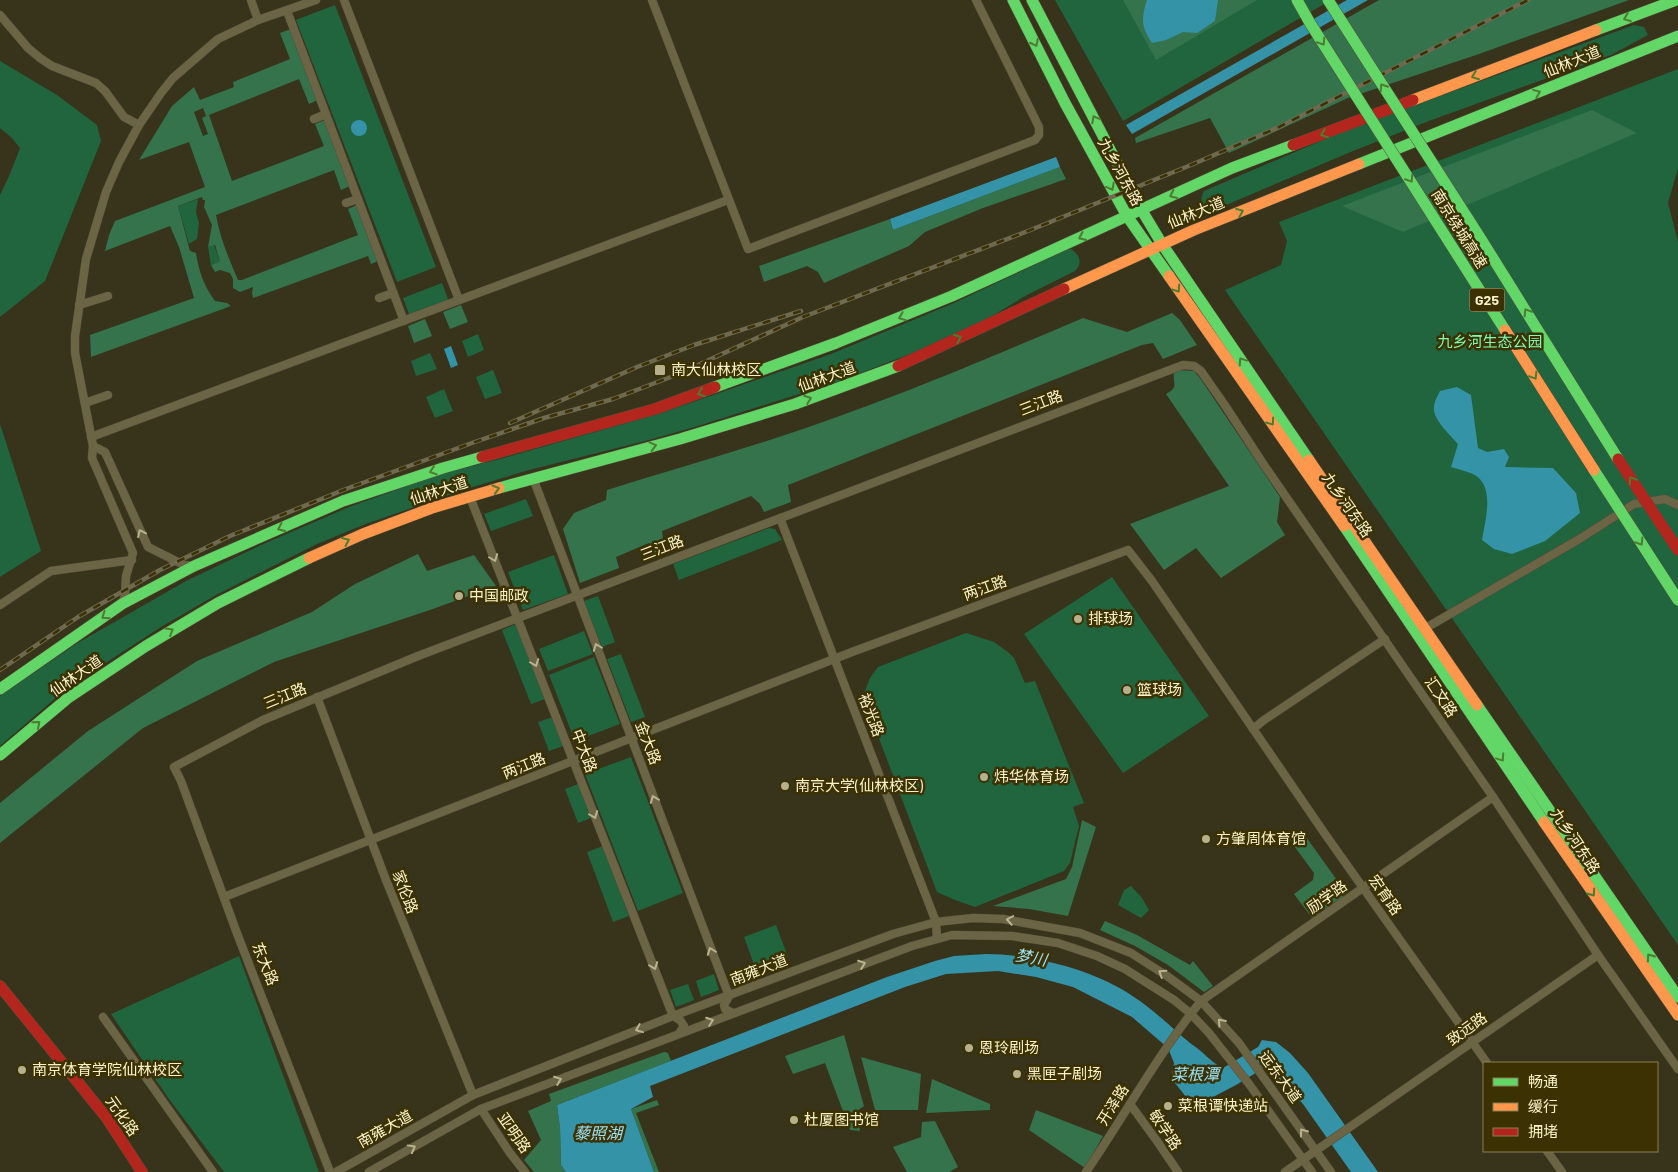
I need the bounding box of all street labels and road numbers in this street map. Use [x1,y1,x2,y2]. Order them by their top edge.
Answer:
street label: 仙林大道 [1540,41,1603,81]
street label: 九乡河东路 [1095,134,1147,209]
street label: 南京绕城高速 [1428,186,1491,271]
street label: 仙林大道 [1164,192,1227,232]
road number: G25 [1470,288,1504,312]
street label: 仙林大道 [795,357,858,395]
street label: 三江路 [1016,386,1065,419]
street label: 九乡河东路 [1319,469,1377,540]
street label: 仙林大道 [407,472,470,508]
street label: 三江路 [637,531,686,564]
street label: 两江路 [960,571,1009,603]
street label: 仙林大道 [46,651,105,700]
street label: 汇文路 [1422,673,1462,720]
street label: 三江路 [260,678,309,712]
street label: 裕光路 [855,690,888,739]
street label: 金大路 [632,718,665,767]
street label: 中大路 [568,726,601,775]
street label: 两江路 [499,748,548,782]
street label: 九乡河东路 [1547,804,1604,877]
street label: 家伦路 [389,867,422,916]
street label: 宏育路 [1366,871,1406,918]
street label: 励学路 [1303,876,1350,916]
street label: 东大路 [249,939,283,988]
street label: 南雍大道 [727,950,790,988]
street label: 致远路 [1443,1008,1490,1049]
street label: 远东大道 [1256,1047,1306,1106]
street label: 开泽路 [1093,1081,1132,1128]
street label: 元化路 [103,1092,143,1139]
street label: 南雍大道 [354,1106,415,1151]
street label: 敏学路 [1146,1106,1186,1153]
street label: 亚明路 [495,1109,535,1156]

